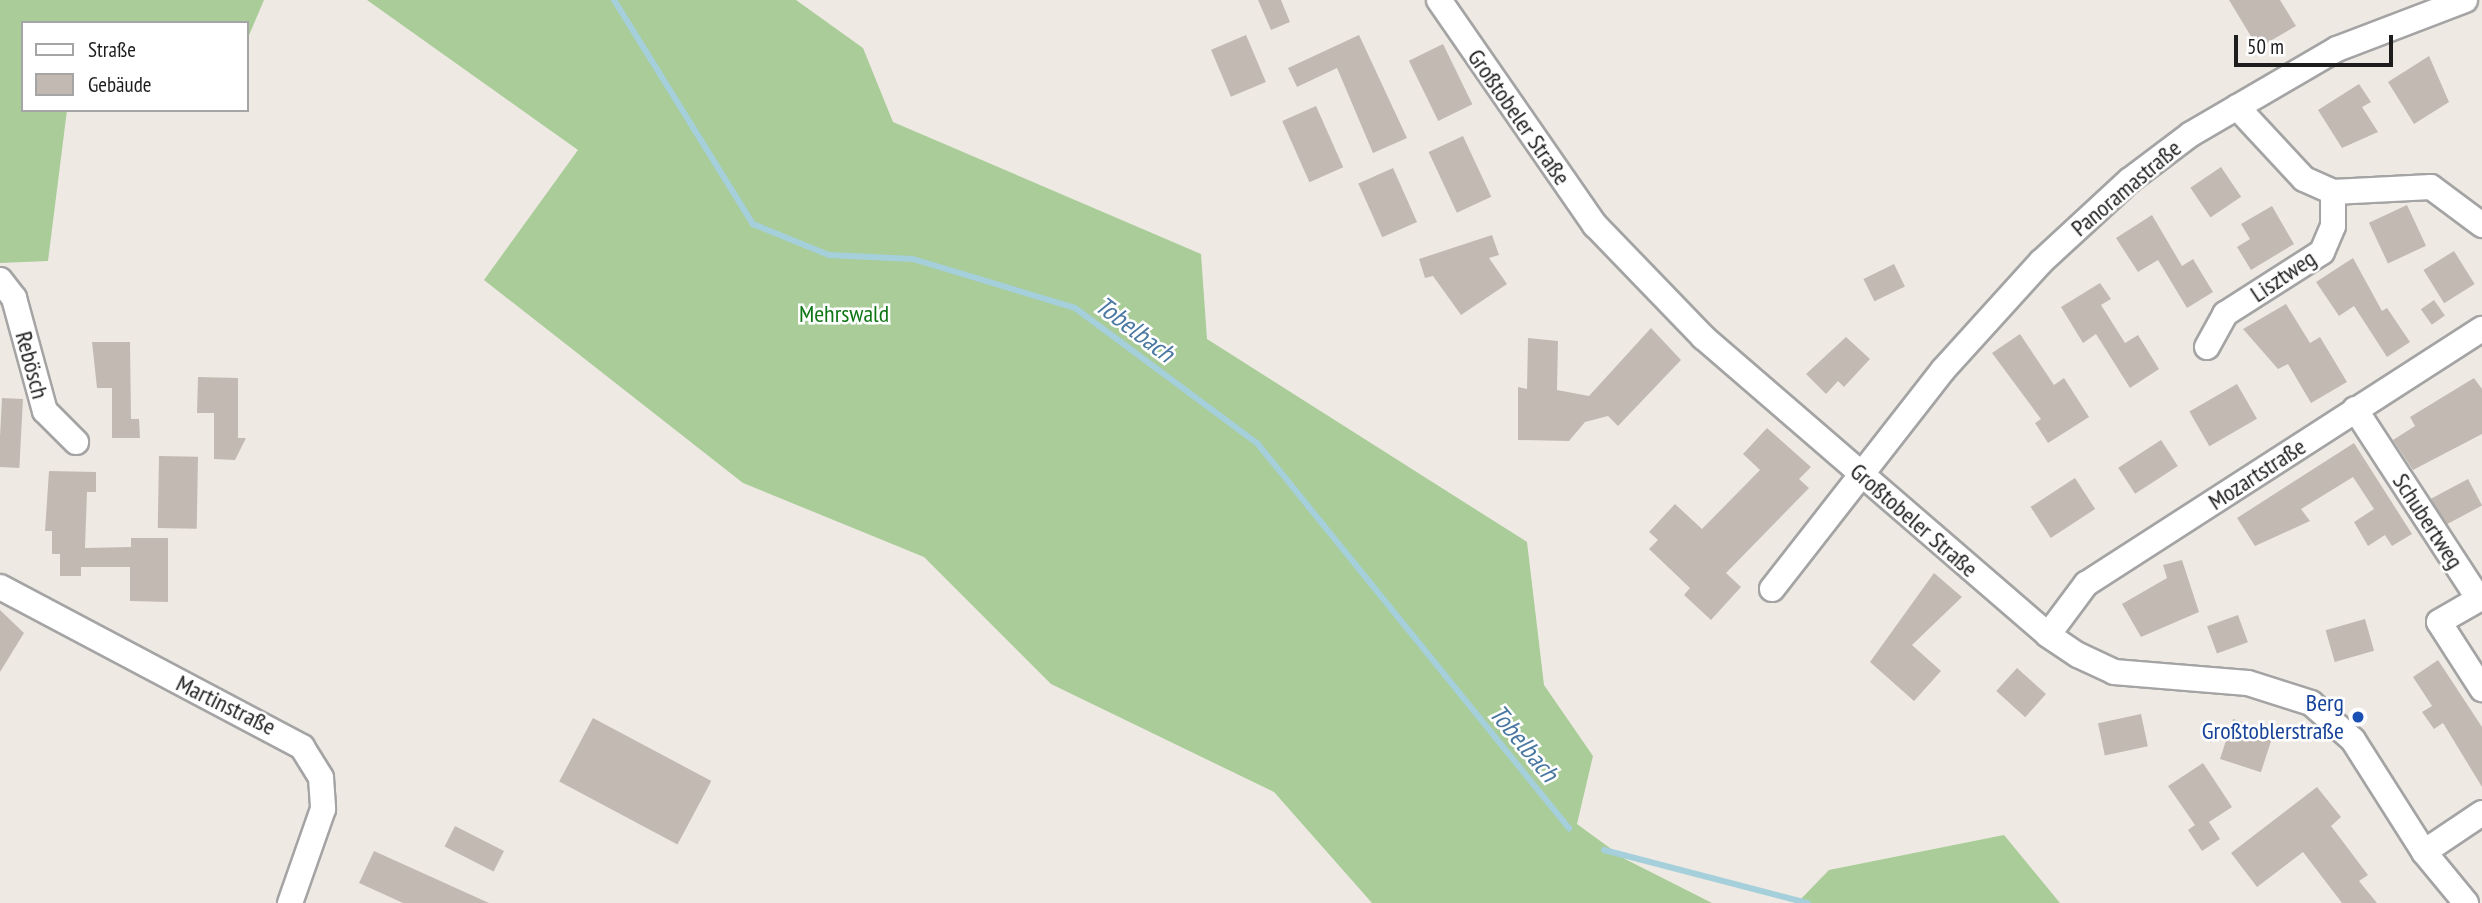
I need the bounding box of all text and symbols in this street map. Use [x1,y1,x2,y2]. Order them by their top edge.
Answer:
legend [21,21,248,112]
scale bar [2237,21,2396,65]
text: 50 m [2247,33,2284,60]
text: Straße [88,36,136,63]
street label: Großtobeler Straße [1461,43,1577,191]
text: Gebäude [88,71,151,98]
street label: Panoramastraße [2065,134,2187,242]
street label: Lisztweg [2245,244,2321,308]
water label: Tobelbach [1089,289,1181,369]
park label: Mehrswald [799,300,889,328]
street label: Rebösch [9,328,55,402]
street label: Mozartstraße [2203,432,2311,516]
street label: Großtobeler Straße [1844,457,1984,583]
street label: Schubertweg [2387,468,2469,574]
street label: Martinstraße [172,669,280,741]
place label: Berg Großtoblerstraße [2202,689,2344,745]
water label: Tobelbach [1483,698,1565,788]
marker: Berg Großtoblerstraße [2350,709,2366,725]

